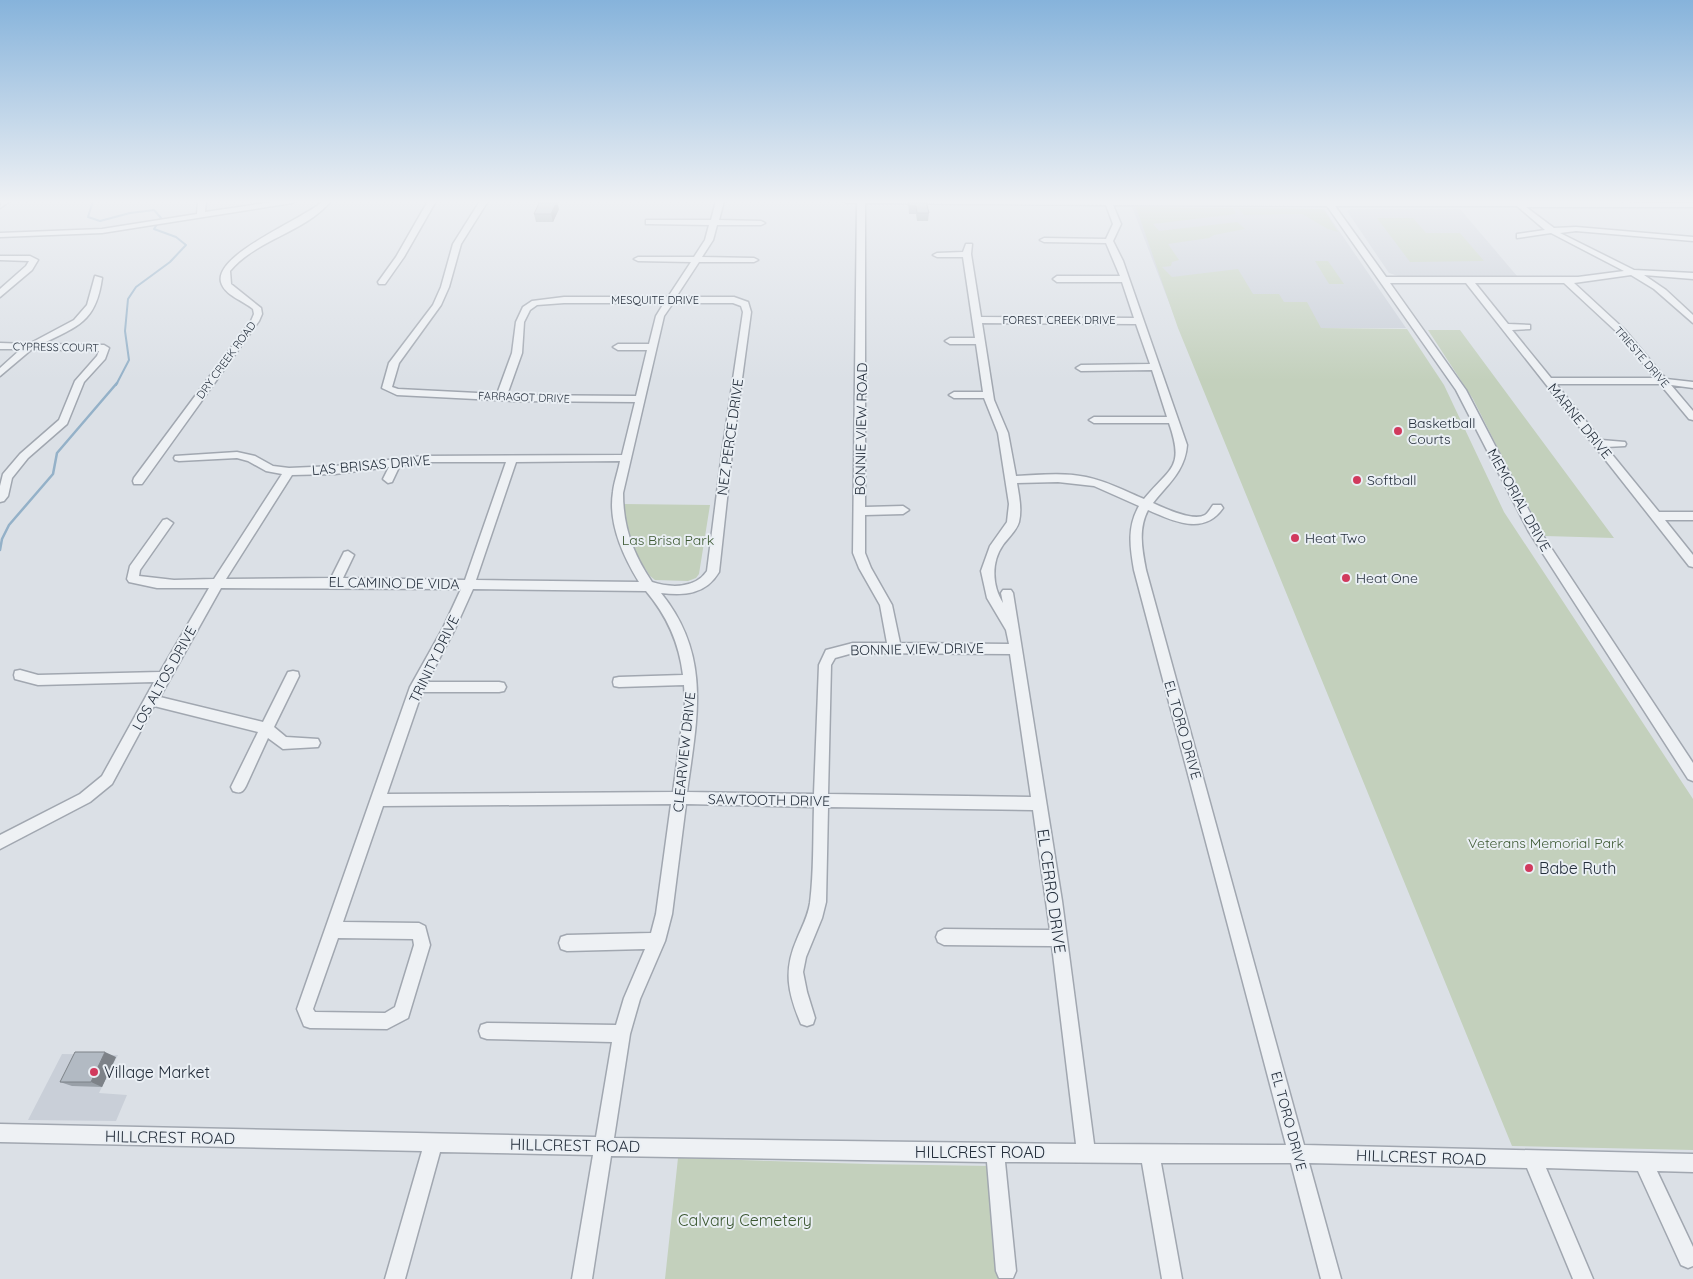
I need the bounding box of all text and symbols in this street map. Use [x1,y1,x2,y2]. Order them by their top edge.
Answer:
street label: MESQUITE DRIVE [611,293,699,307]
street label: FOREST CREEK DRIVE [1002,313,1116,327]
street label: DRY CREEK ROAD [193,318,259,401]
street label: TRIESTE DRIVE [1612,323,1672,391]
street label: CYPRESS COURT [13,339,100,355]
street label: BONNIE VIEW ROAD [851,363,871,495]
street label: NEZ PERCE DRIVE [713,377,747,497]
street label: MARNE DRIVE [1544,380,1616,463]
street label: FARRAGOT DRIVE [478,388,570,406]
place label: Basketball Courts [1408,414,1475,448]
marker: Basketball Courts [1392,425,1404,437]
street label: MEMORIAL DRIVE [1483,445,1555,555]
street label: LAS BRISAS DRIVE [311,451,431,479]
place label: Softball [1367,471,1417,489]
marker: Softball [1351,474,1363,486]
place label: Heat Two [1305,529,1366,547]
park label: Las Brisa Park [622,531,714,549]
marker: Heat Two [1289,532,1301,544]
place label: Heat One [1356,569,1418,587]
marker: Heat One [1340,572,1352,584]
street label: EL CAMINO DE VIDA [328,573,460,593]
street label: TRINITY DRIVE [405,612,463,706]
street label: LOS ALTOS DRIVE [128,623,200,733]
street label: BONNIE VIEW DRIVE [850,639,984,659]
street label: EL TORO DRIVE [1160,678,1206,782]
street label: CLEARVIEW DRIVE [669,691,699,813]
street label: SAWTOOTH DRIVE [708,790,830,810]
street label: EL CERRO DRIVE [1033,828,1071,954]
park label: Veterans Memorial Park [1468,834,1624,852]
place label: Babe Ruth [1539,858,1616,878]
marker: Babe Ruth [1523,862,1535,874]
place label: Village Market [104,1062,210,1082]
marker: Village Market [88,1066,100,1078]
street label: EL TORO DRIVE [1267,1069,1311,1173]
street label: HILLCREST ROAD [105,1126,235,1148]
street label: HILLCREST ROAD [510,1134,640,1156]
street label: HILLCREST ROAD [915,1142,1045,1162]
street label: HILLCREST ROAD [1356,1145,1486,1169]
park label: Calvary Cemetery [678,1210,812,1230]

